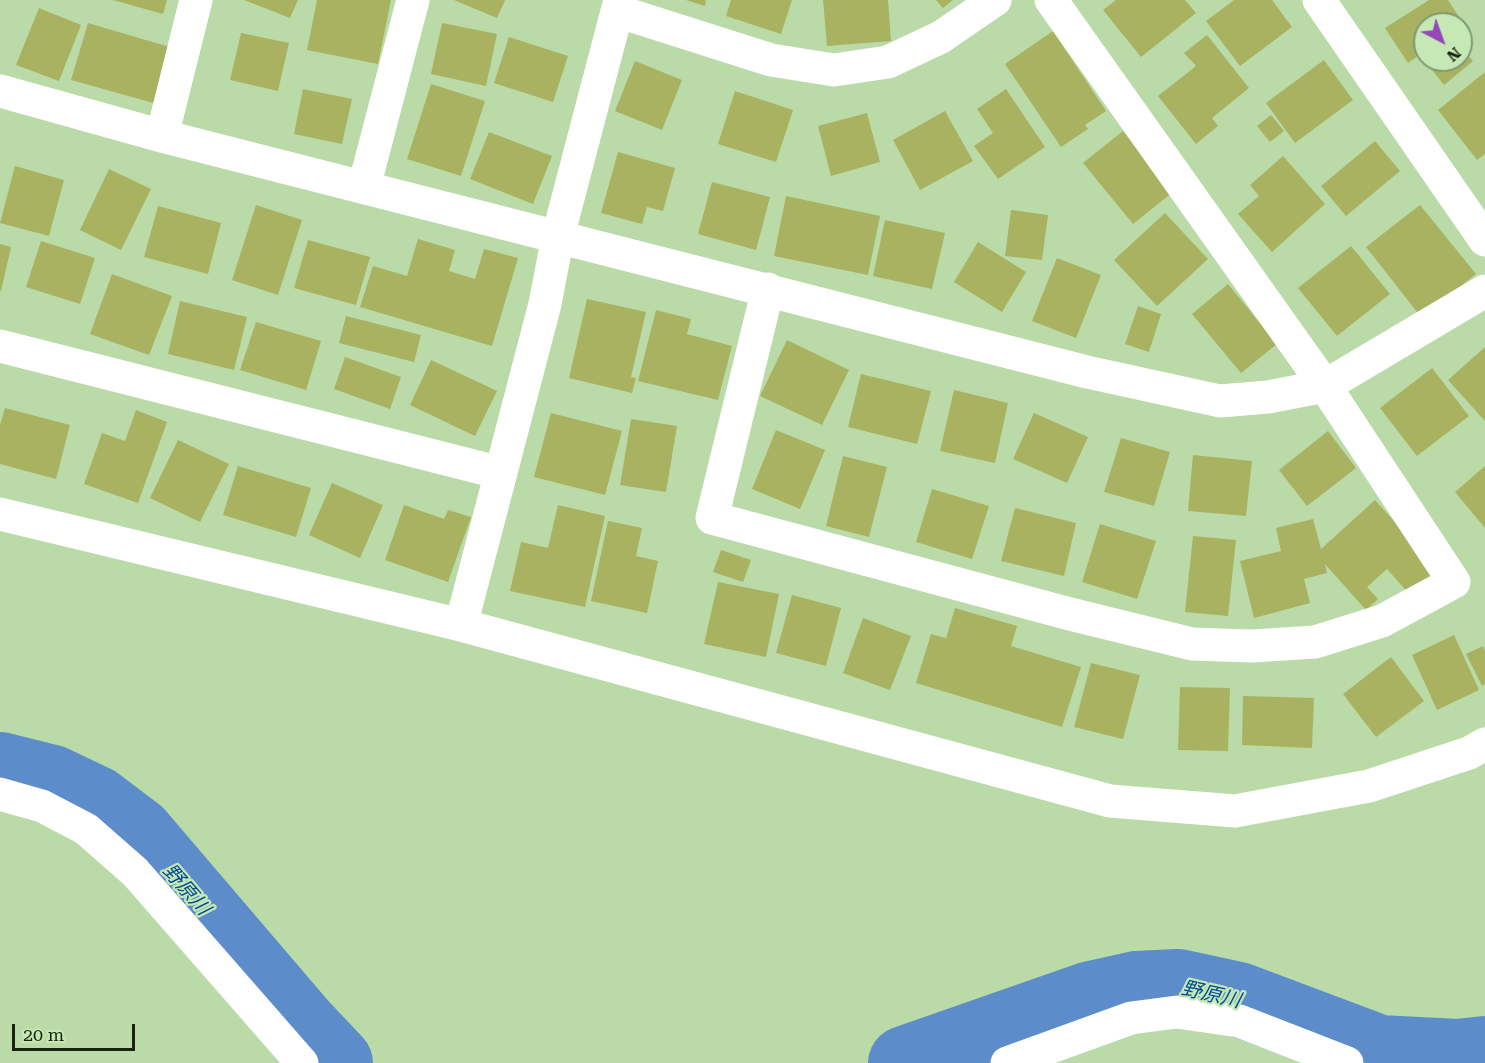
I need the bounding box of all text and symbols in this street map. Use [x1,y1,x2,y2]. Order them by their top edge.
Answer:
north arrow [1413,12,1473,72]
text: N [1443,43,1465,66]
water label: 野原川 [157,859,215,921]
water label: 野原川 [1179,977,1243,1013]
scale bar [15,1012,138,1050]
text: 20 m [23,1024,64,1045]

